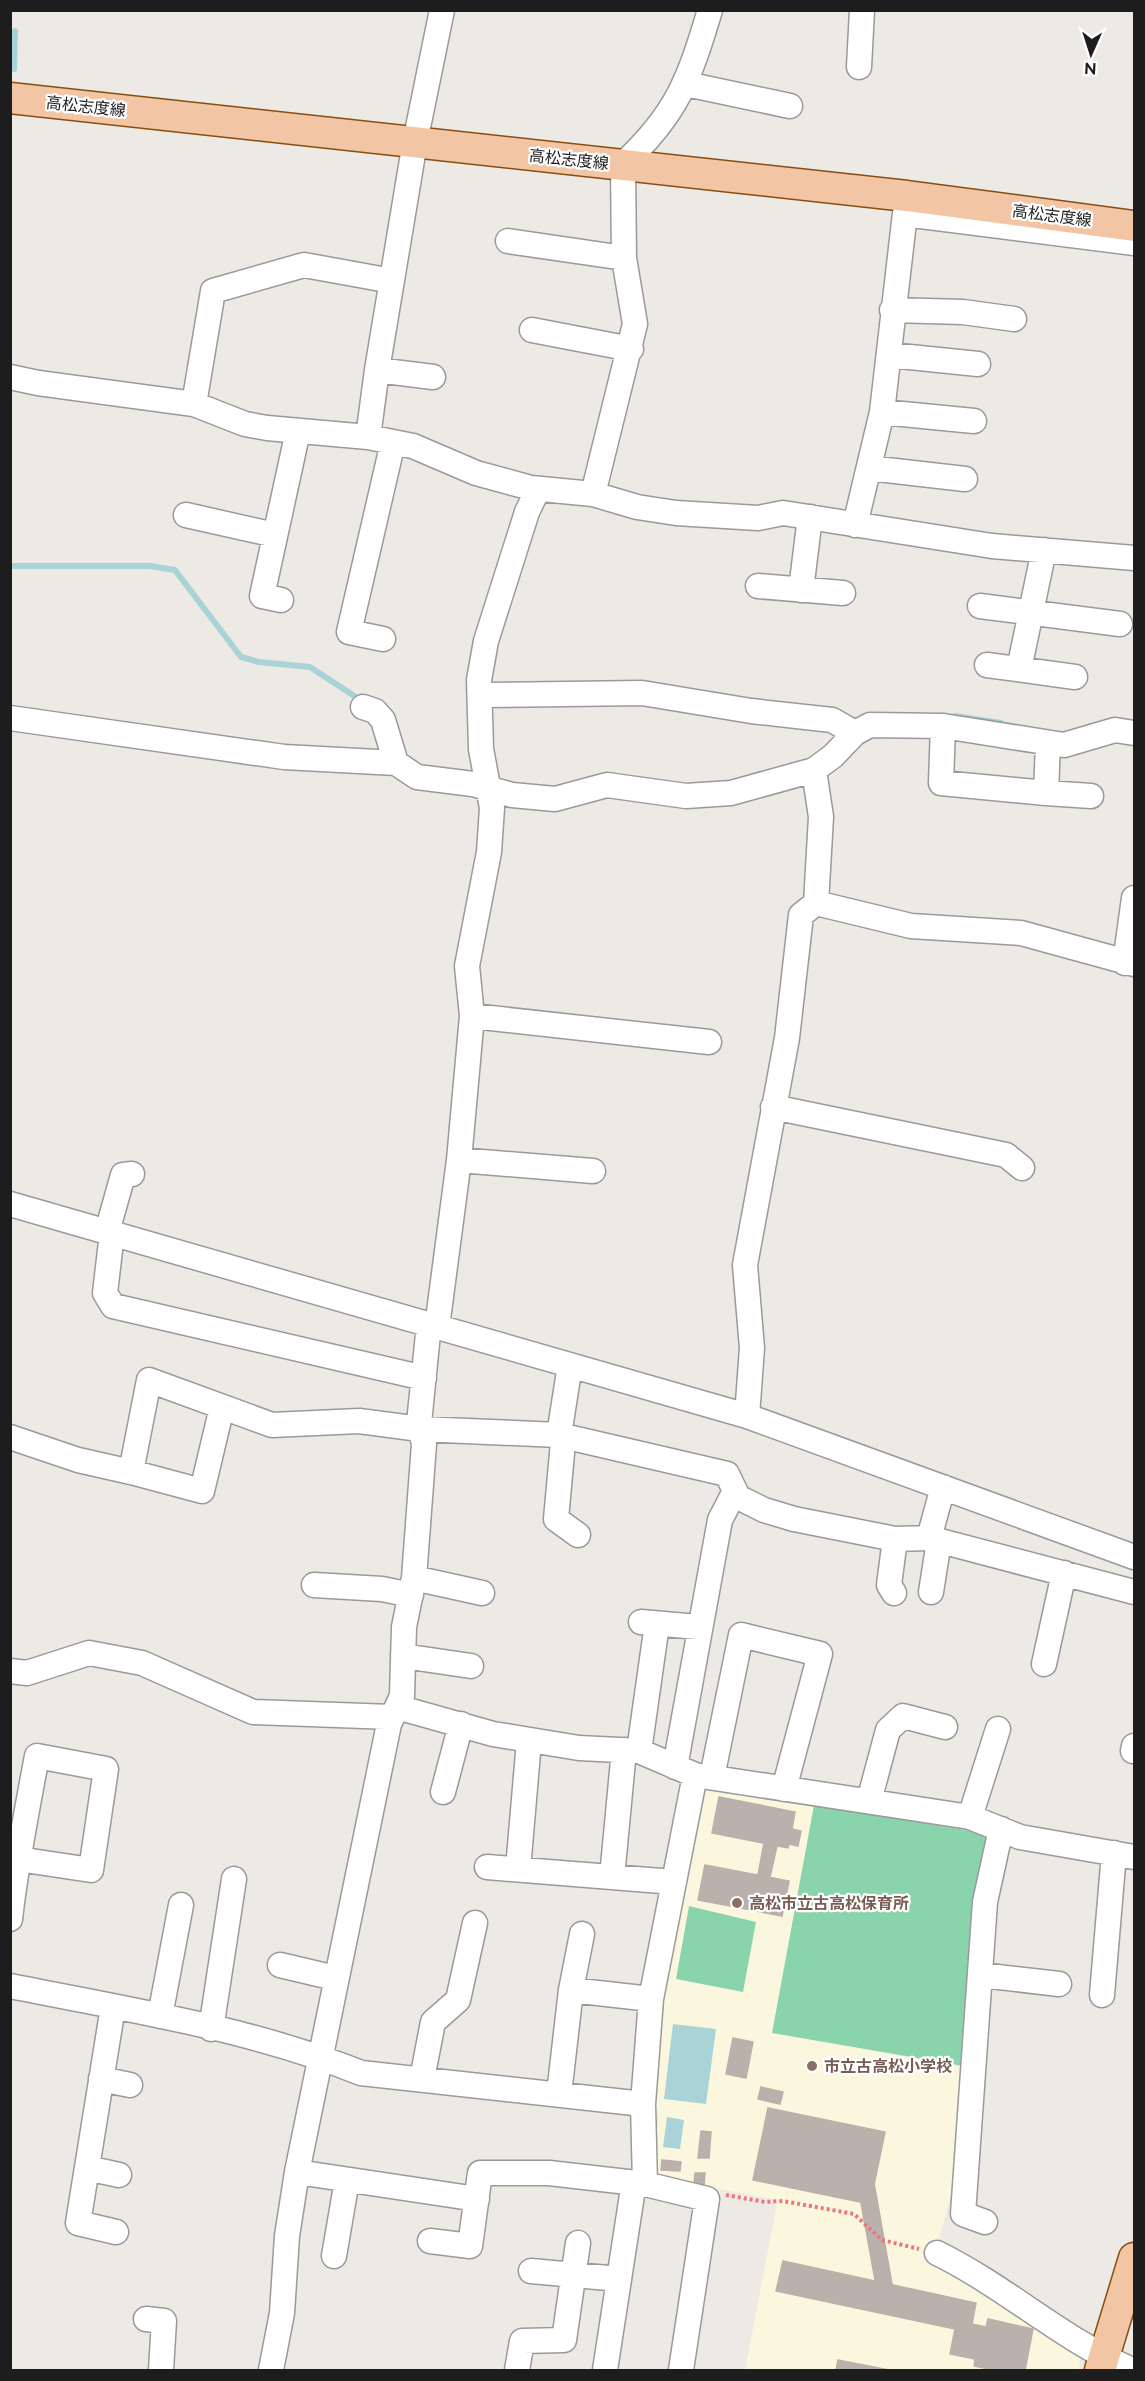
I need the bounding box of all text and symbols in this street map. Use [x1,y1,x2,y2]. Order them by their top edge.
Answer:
north arrow [1061,24,1121,84]
text: N [1084,59,1097,78]
street label: 高松志度線 [45,93,127,120]
street label: 高松志度線 [528,146,610,173]
street label: 高松志度線 [1011,201,1093,230]
place label: 高松市立古高松保育所 [749,1894,909,1913]
marker: 高松市立古高松保育所 [730,1896,744,1910]
place label: 市立古高松小学校 [824,2057,952,2076]
marker: 市立古高松小学校 [805,2059,819,2073]

